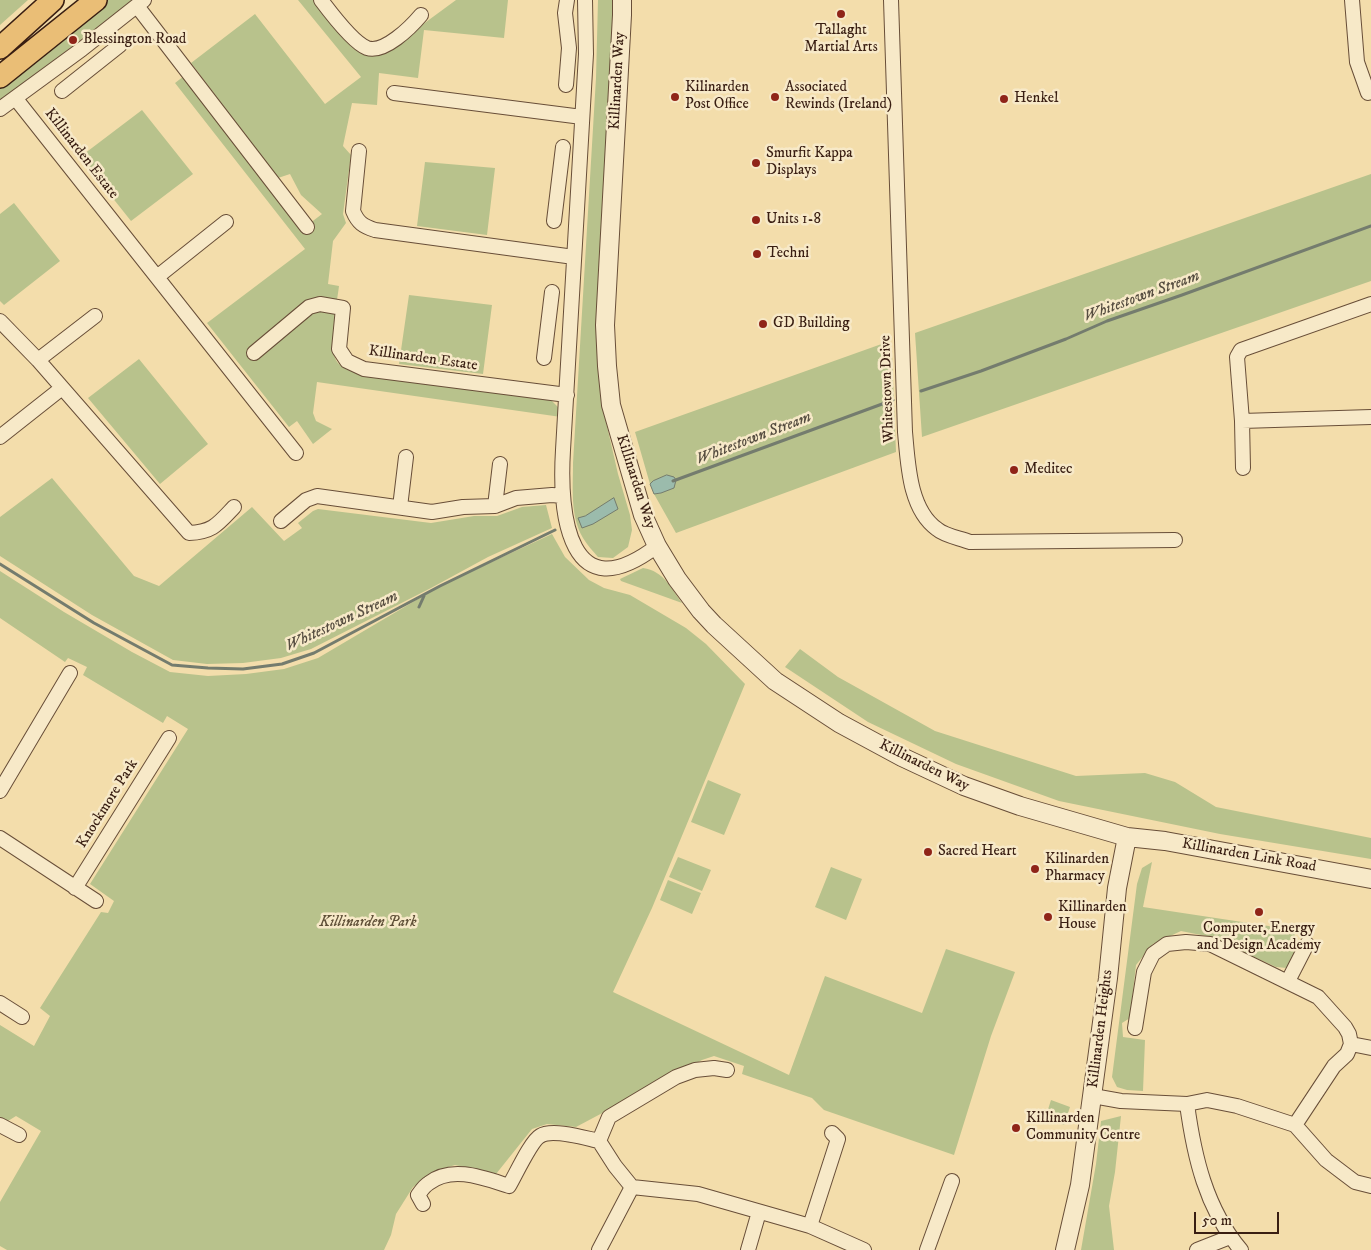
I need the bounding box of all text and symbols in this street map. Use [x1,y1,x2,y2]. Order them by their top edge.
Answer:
marker: Tallaght Martial Arts [835,8,847,20]
place label: Tallaght Martial Arts [804,22,878,57]
place label: Blessington Road [83,31,186,49]
street label: Killinarden Way [606,32,630,130]
marker: Blessington Road [67,34,79,46]
place label: Kilinarden Post Office [685,79,749,114]
place label: Associated Rewinds (Ireland) [785,79,892,114]
place label: Henkel [1014,90,1058,108]
marker: Kilinarden Post Office [669,91,681,103]
marker: Associated Rewinds (Ireland) [769,91,781,103]
marker: Henkel [998,93,1010,105]
street label: Killinarden Estate [40,105,122,203]
place label: Smurfit Kappa Displays [766,145,853,180]
marker: Smurfit Kappa Displays [750,157,762,169]
place label: Units 1-8 [766,211,821,229]
marker: Units 1-8 [750,214,762,226]
place label: Techni [767,245,809,263]
marker: Techni [751,248,763,260]
water label: Whitestown Stream [1081,267,1203,327]
place label: GD Building [773,315,849,333]
marker: GD Building [757,318,769,330]
street label: Whitestown Drive [877,335,899,443]
street label: Killinarden Estate [367,342,479,376]
water label: Whitestown Stream [694,408,814,470]
street label: Killinarden Way [611,433,659,531]
place label: Meditec [1024,461,1072,479]
marker: Meditec [1008,464,1020,476]
water label: Whitestown Stream [283,588,401,656]
street label: Killinarden Way [876,736,972,796]
street label: Knockmore Park [74,756,142,852]
street label: Killinarden Link Road [1180,835,1318,877]
place label: Sacred Heart [938,843,1017,861]
marker: Sacred Heart [922,846,934,858]
place label: Kilinarden Pharmacy [1045,851,1109,886]
marker: Kilinarden Pharmacy [1029,863,1041,875]
place label: Killinarden House [1058,899,1127,934]
marker: Computer, Energy and Design Academy [1253,906,1265,918]
marker: Killinarden House [1042,911,1054,923]
park label: Killinarden Park [320,914,416,932]
place label: Computer, Energy and Design Academy [1197,920,1321,955]
street label: Killinarden Heights [1085,969,1117,1089]
place label: Killinarden Community Centre [1026,1110,1140,1145]
marker: Killinarden Community Centre [1010,1122,1022,1134]
scale bar [1196,1202,1281,1234]
text: 50 m [1202,1211,1232,1230]

